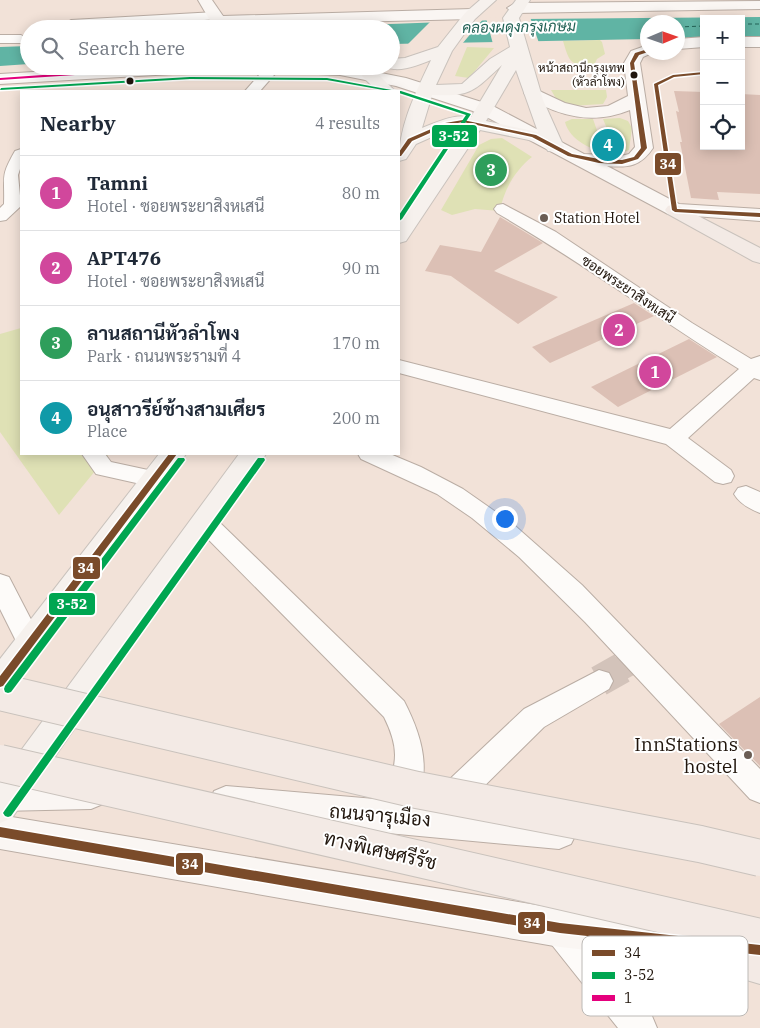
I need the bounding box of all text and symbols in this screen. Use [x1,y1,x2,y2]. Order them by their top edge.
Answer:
north arrow [640,15,685,60]
map controls [700,15,745,150]
button: + [700,15,745,60]
water label: คลองผดุงกรุงเกษม [462,16,576,39]
search box [20,20,400,75]
icon: search [38,34,66,62]
text: Search here [78,36,185,60]
place label: หน้าสถานีกรุงเทพ (หัวลำโพง) [538,60,625,89]
button: − [700,60,745,105]
marker: หน้าสถานีกรุงเทพ (หัวลำโพง) [629,70,639,80]
unlabelled marker [125,76,135,86]
button: locate [700,105,745,150]
text: Nearby [40,109,116,137]
text: 4 results [315,113,380,133]
line badge: 3-52 [431,124,478,148]
pin: 4 [592,126,624,164]
text: 3-52 [439,127,469,145]
pin: 3 [475,151,507,189]
line badge: 34 [654,152,682,176]
text: 34 [660,155,676,173]
text: Tamni [87,171,148,195]
text: 1 [51,183,61,203]
text: 80 m [342,183,380,203]
text: Hotel · ซอยพระยาสิงหเสนี [87,196,265,216]
place label: Station Hotel [554,209,640,227]
marker: Station Hotel [538,212,550,224]
text: APT476 [87,246,161,270]
street label: ซอยพระยาสิงหเสนี [578,251,678,327]
text: 2 [51,258,61,278]
text: 90 m [342,258,380,278]
text: Hotel · ซอยพระยาสิงหเสนี [87,271,265,291]
pin: 2 [603,311,635,349]
text: ลานสถานีหัวลำโพง [87,321,240,345]
text: 3 [51,333,61,353]
text: 170 m [332,333,380,353]
text: Park · ถนนพระรามที่ 4 [87,346,241,366]
pin: 1 [639,353,671,391]
text: อนุสาวรีย์ช้างสามเศียร [87,397,266,421]
text: 4 [51,408,61,428]
text: 200 m [332,408,380,428]
text: Place [87,421,127,441]
your location [492,506,518,532]
line badge: 34 [72,556,101,580]
text: 34 [78,559,94,577]
line badge: 3-52 [48,592,96,616]
text: 3-52 [57,595,87,613]
place label: InnStations hostel [634,732,738,778]
marker: InnStations hostel [742,749,754,761]
street label: ถนนจารุเมือง [328,799,432,832]
street label: ทางพิเศษศรีรัช [321,825,439,875]
line badge: 34 [175,852,204,876]
text: 34 [182,855,198,873]
line badge: 34 [517,911,546,935]
text: 34 [524,914,540,932]
legend [582,936,748,1016]
text: 34 [624,944,641,962]
text: 3-52 [624,966,655,984]
text: 1 [624,989,632,1007]

